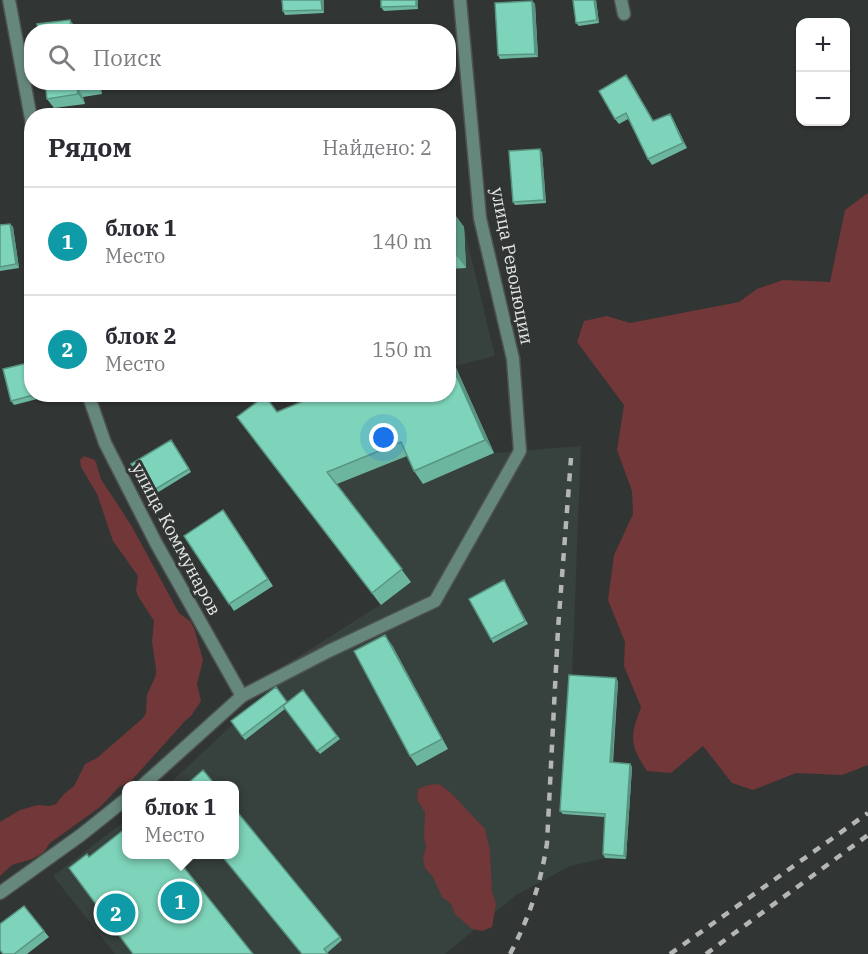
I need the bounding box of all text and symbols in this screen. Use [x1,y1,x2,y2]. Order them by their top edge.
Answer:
map controls [796,18,850,126]
button: + [796,18,850,72]
search box [24,24,456,90]
icon: search [45,41,78,74]
text: Поиск [93,43,161,72]
button: − [796,72,850,126]
text: Рядом [48,130,132,164]
text: Найдено: 2 [323,134,432,161]
street label: улица Революции [486,185,539,346]
text: блок 1 [105,213,177,242]
text: 1 [62,228,74,255]
text: 140 m [372,228,432,255]
text: Место [105,242,165,269]
text: блок 2 [105,321,177,350]
text: 2 [62,336,74,363]
text: 150 m [372,336,432,363]
text: Место [105,350,165,377]
your location [369,423,398,452]
street label: улица Коммунаров [127,459,226,619]
popup [122,781,239,859]
text: блок 1 [145,792,216,821]
text: Место [145,821,205,848]
pin: 1 [160,878,200,924]
pin: 2 [96,890,136,936]

